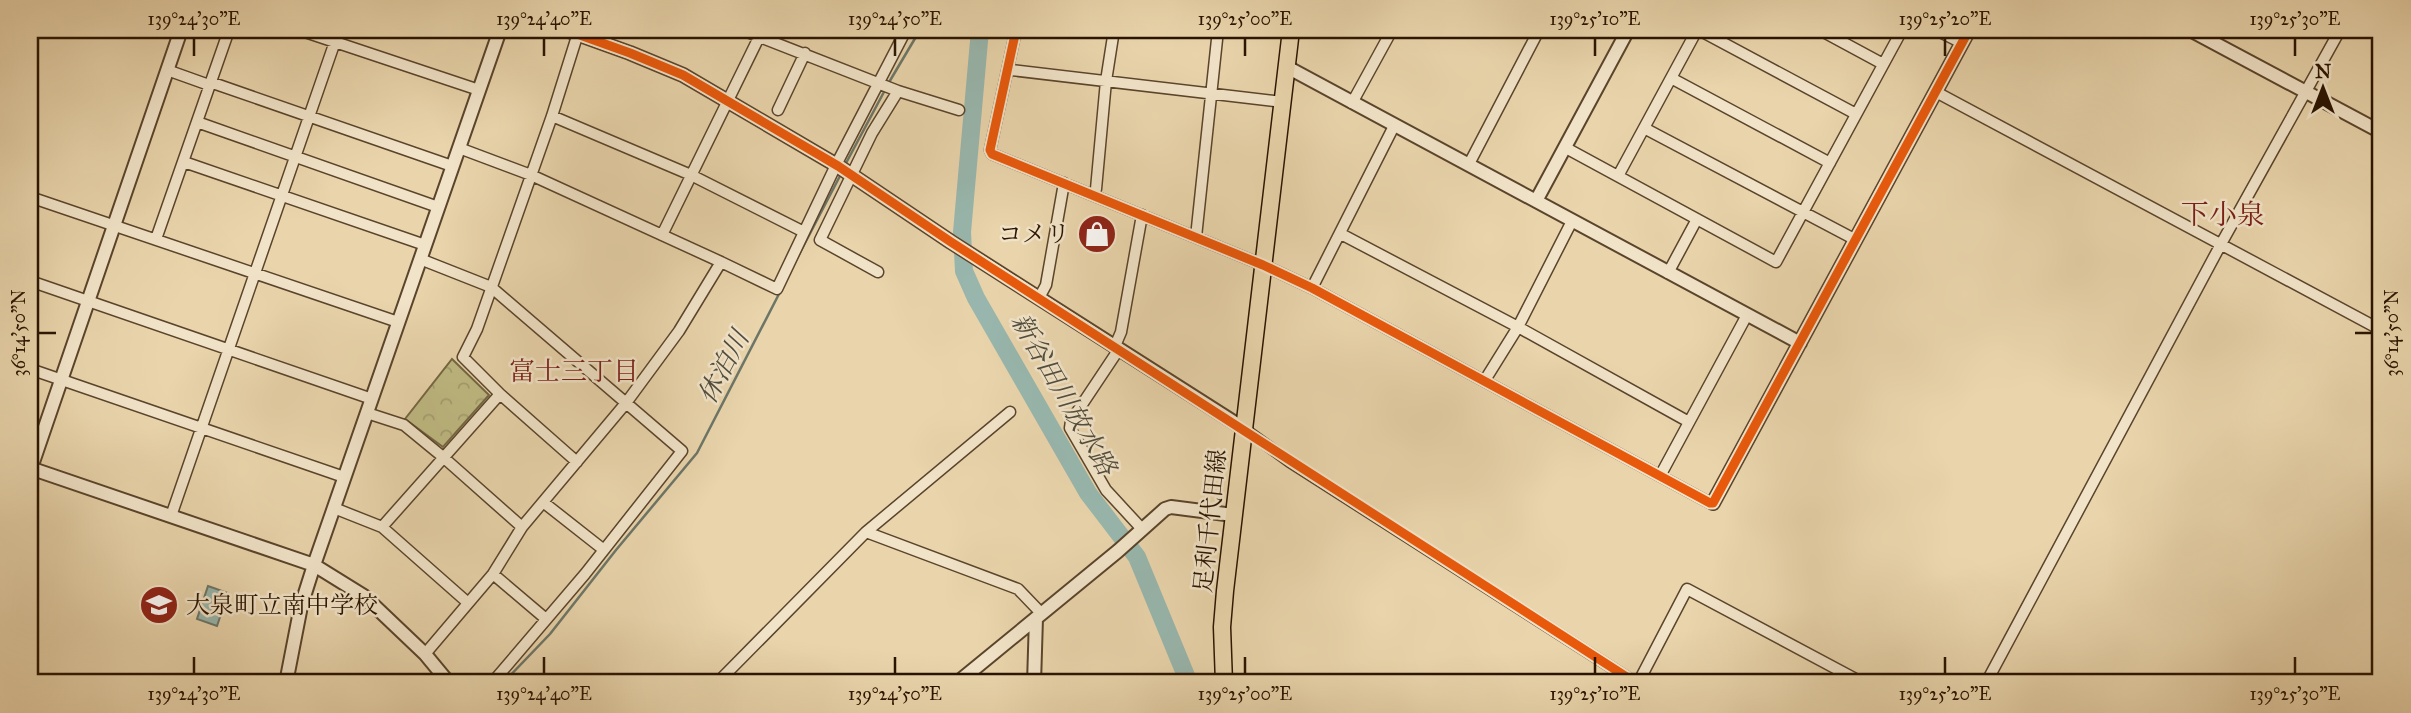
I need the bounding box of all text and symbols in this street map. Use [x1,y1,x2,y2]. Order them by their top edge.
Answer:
text: 139°24'30"E [148,8,241,30]
text: 139°24'40"E [496,8,592,30]
text: 139°24'50"E [848,8,942,30]
text: 139°25'00"E [1198,8,1292,30]
text: 139°25'10"E [1550,8,1641,30]
text: 139°25'20"E [1899,8,1991,30]
text: 139°25'30"E [2249,8,2341,30]
north arrow [2288,52,2358,122]
text: N [2315,60,2331,83]
district label: 下小泉 [2181,197,2265,232]
shop icon: コメリ [1076,213,1118,255]
place label: コメリ [998,219,1070,249]
text: 36°14'50"N [8,289,30,377]
text: 36°14'50"N [2381,289,2403,377]
water label: 新谷田川放水路 [1005,307,1124,483]
water label: 休泊川 [691,322,757,409]
district label: 富士三丁目 [509,355,639,387]
street label: 足利千代田線 [1188,448,1232,594]
school or university icon: 大泉町立南中学校 [138,584,180,626]
place label: 大泉町立南中学校 [186,590,378,620]
text: 139°24'30"E [148,683,241,705]
text: 139°24'40"E [496,683,592,705]
text: 139°24'50"E [848,683,942,705]
text: 139°25'00"E [1198,683,1292,705]
text: 139°25'10"E [1550,683,1641,705]
text: 139°25'20"E [1899,683,1991,705]
text: 139°25'30"E [2249,683,2341,705]

